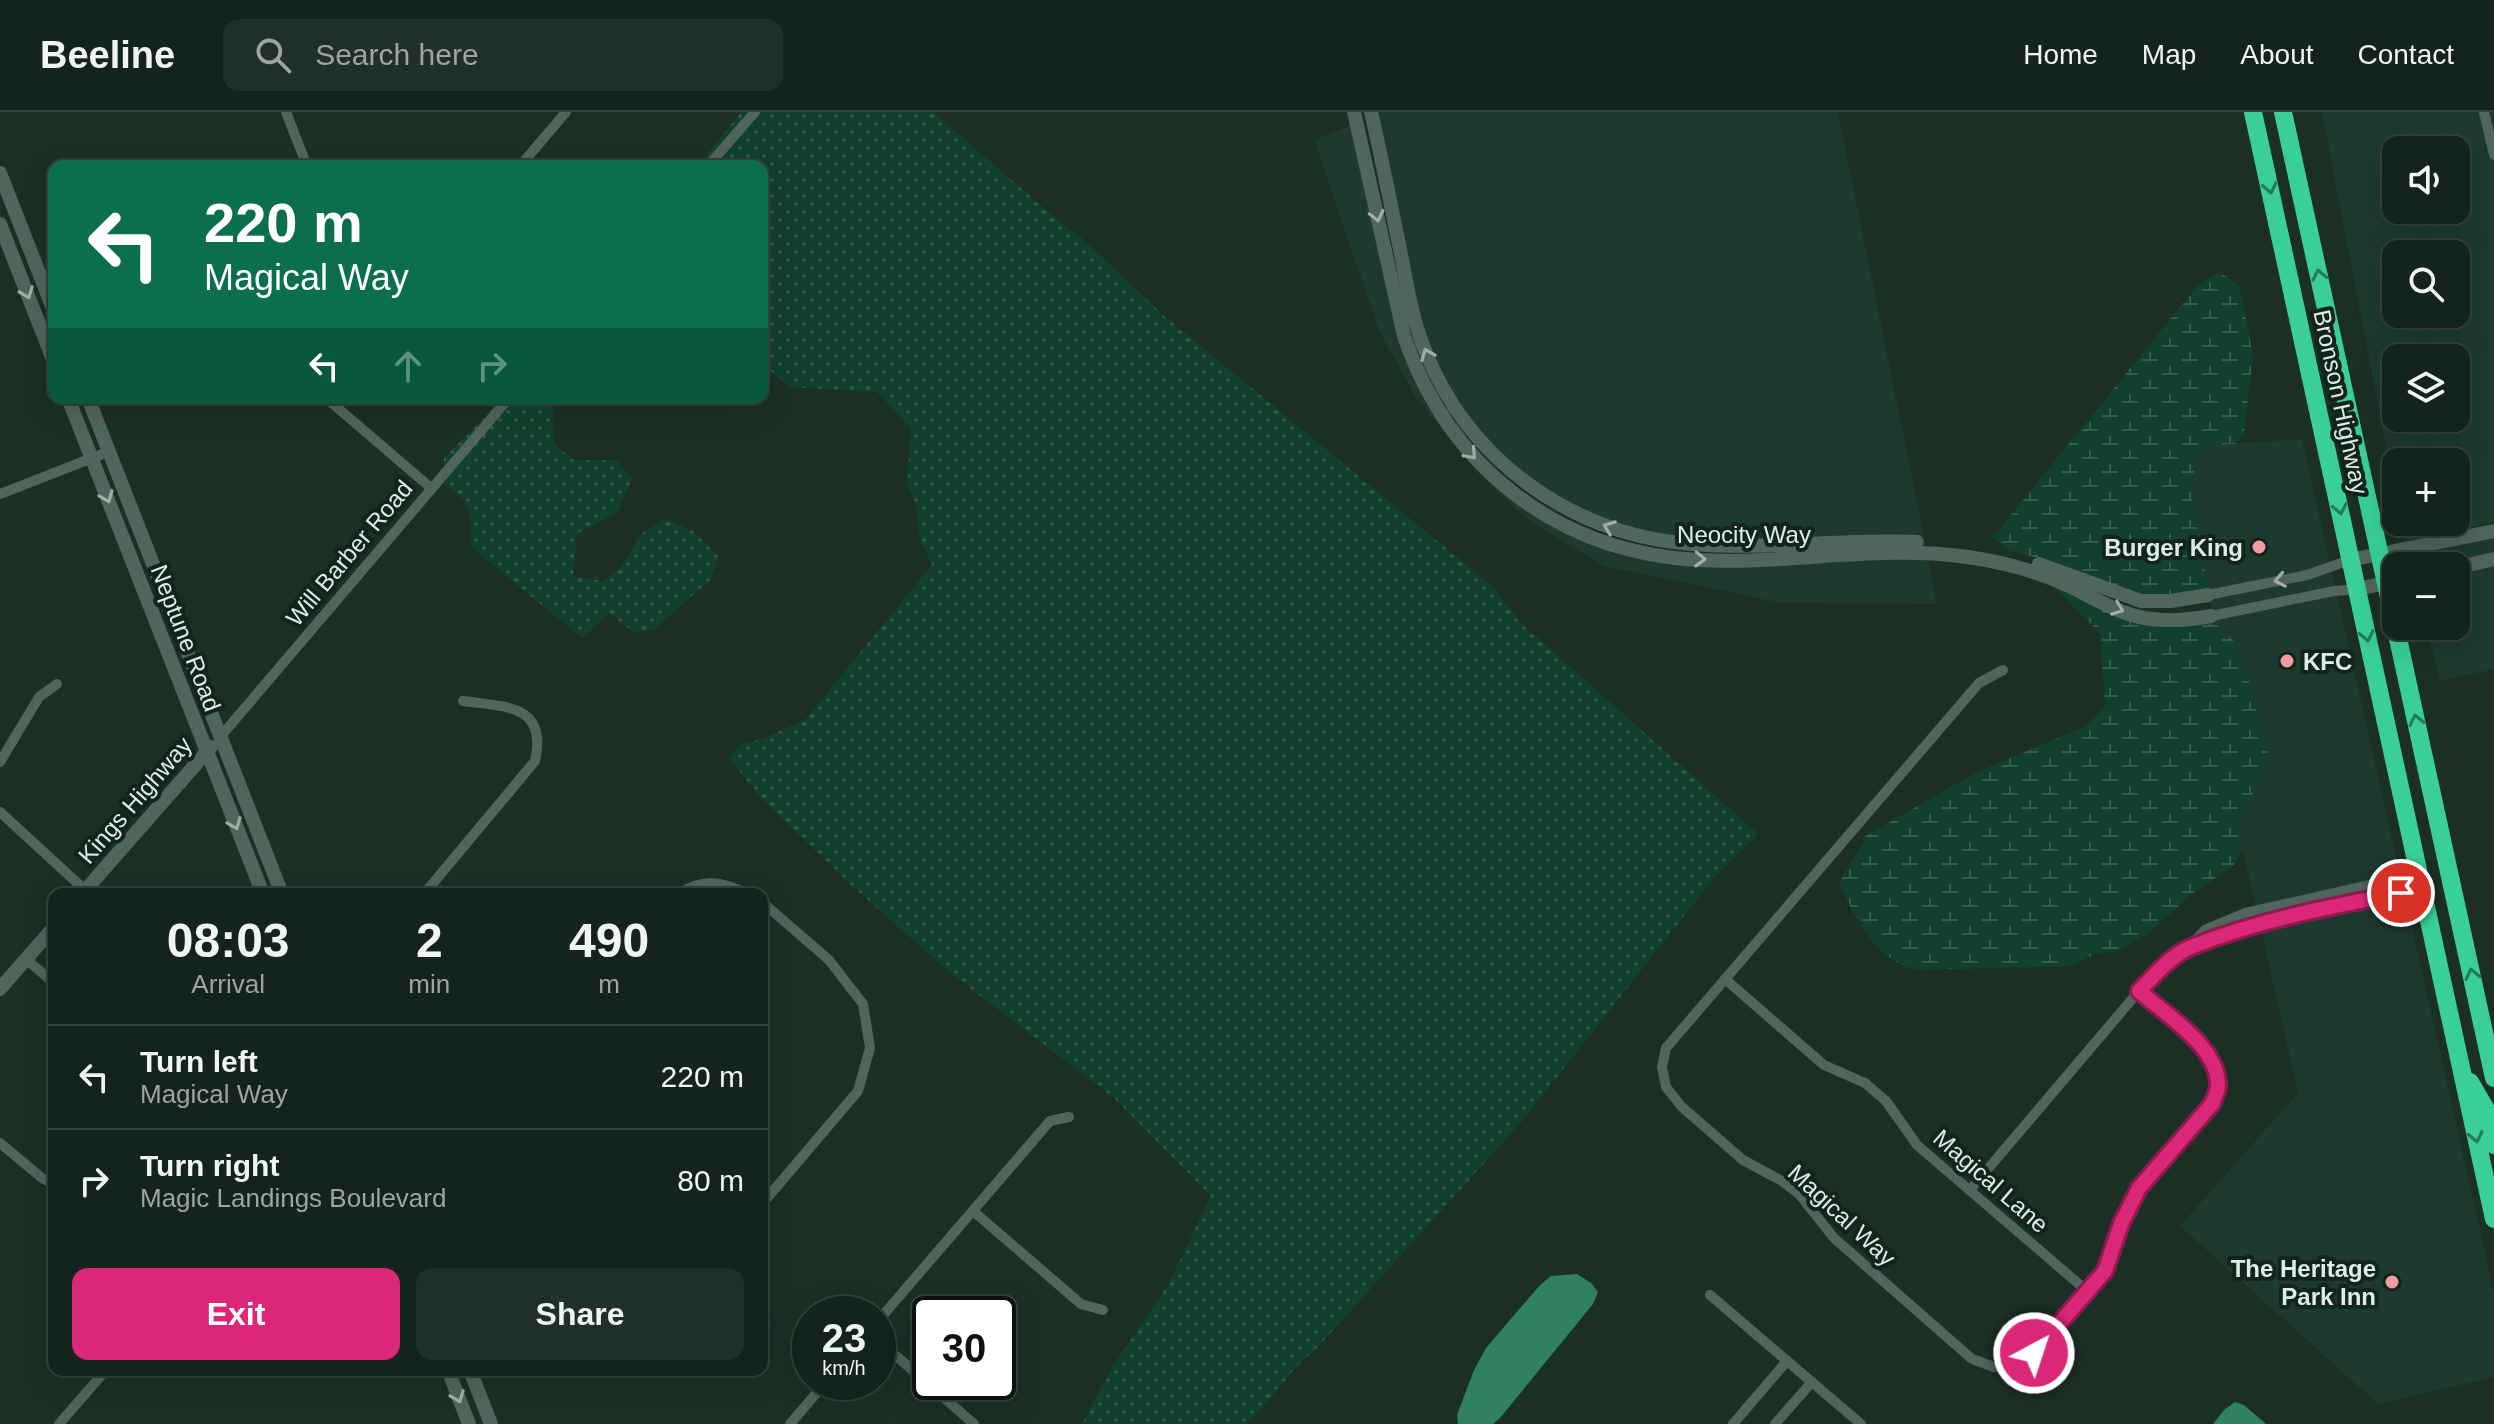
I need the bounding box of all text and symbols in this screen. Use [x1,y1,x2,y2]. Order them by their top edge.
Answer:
search box [223,19,783,91]
icon: search [251,33,295,77]
text: Beeline [40,34,175,76]
text: Search here [315,38,479,71]
text: Home [2023,39,2098,70]
text: Map [2142,39,2196,70]
text: About [2240,39,2314,70]
text: Contact [2358,39,2454,70]
map controls [2382,136,2470,640]
button: sound [2382,136,2470,224]
one-way arrow [2261,181,2278,195]
text: 220 m [204,191,363,254]
icon: left [72,192,176,296]
one-way arrow [1368,208,1385,222]
button: search [2382,240,2470,328]
text: Magical Way [204,257,409,298]
one-way arrow [2311,269,2328,282]
one-way arrow [17,285,34,299]
street label: Bronson Highway [2308,307,2374,497]
icon: left [302,344,346,388]
icon: ahead [386,344,430,388]
icon: right [470,344,514,388]
button: layers [2382,344,2470,432]
one-way arrow [1420,348,1437,362]
one-way arrow [1461,445,1476,459]
button: + [2382,448,2470,536]
street label: Will Barber Road [280,475,418,631]
one-way arrow [97,489,114,503]
one-way arrow [2330,502,2347,516]
one-way arrow [1603,520,1617,537]
street label: Neocity Way [1677,521,1811,548]
place label: Burger King [2104,534,2243,561]
marker: Burger King [2250,538,2268,556]
one-way arrow [1694,551,1707,568]
button: − [2382,552,2470,640]
street label: Neptune Road [146,561,226,715]
one-way arrow [2273,571,2287,588]
one-way arrow [2110,599,2124,616]
one-way arrow [2358,629,2375,643]
place label: KFC [2303,648,2352,675]
marker: KFC [2278,652,2296,670]
one-way arrow [2408,714,2425,728]
street label: Kings Highway [73,731,197,869]
one-way arrow [225,816,241,830]
pin [2367,859,2435,927]
icon: arrive [2379,871,2423,915]
text: 08:03 [167,914,290,967]
text: 2 [416,914,443,967]
text: 490 [569,914,649,967]
one-way arrow [2464,968,2481,981]
text: Arrival [191,969,265,999]
text: min [408,969,450,999]
text: m [598,969,620,999]
text: Turn left [140,1045,258,1078]
icon: left [72,1055,116,1099]
text: 220 m [661,1060,744,1093]
text: Magical Way [140,1079,288,1109]
street label: Magical Lane [1928,1124,2054,1238]
one-way arrow [2467,1129,2484,1143]
text: Turn right [140,1149,279,1182]
icon: right [72,1159,116,1203]
street label: Magical Way [1783,1159,1901,1271]
text: 80 m [677,1164,744,1197]
text: Magic Landings Boulevard [140,1183,446,1213]
place label: The Heritage Park Inn [2231,1255,2376,1310]
button: Exit [72,1268,400,1360]
button: Share [416,1268,744,1360]
marker: The Heritage Park Inn [2383,1273,2401,1291]
speed limit sign: 30 [912,1296,1016,1400]
position arrow [1992,1311,2076,1395]
text: 23 [822,1316,866,1360]
text: km/h [822,1357,866,1379]
one-way arrow [448,1389,465,1403]

